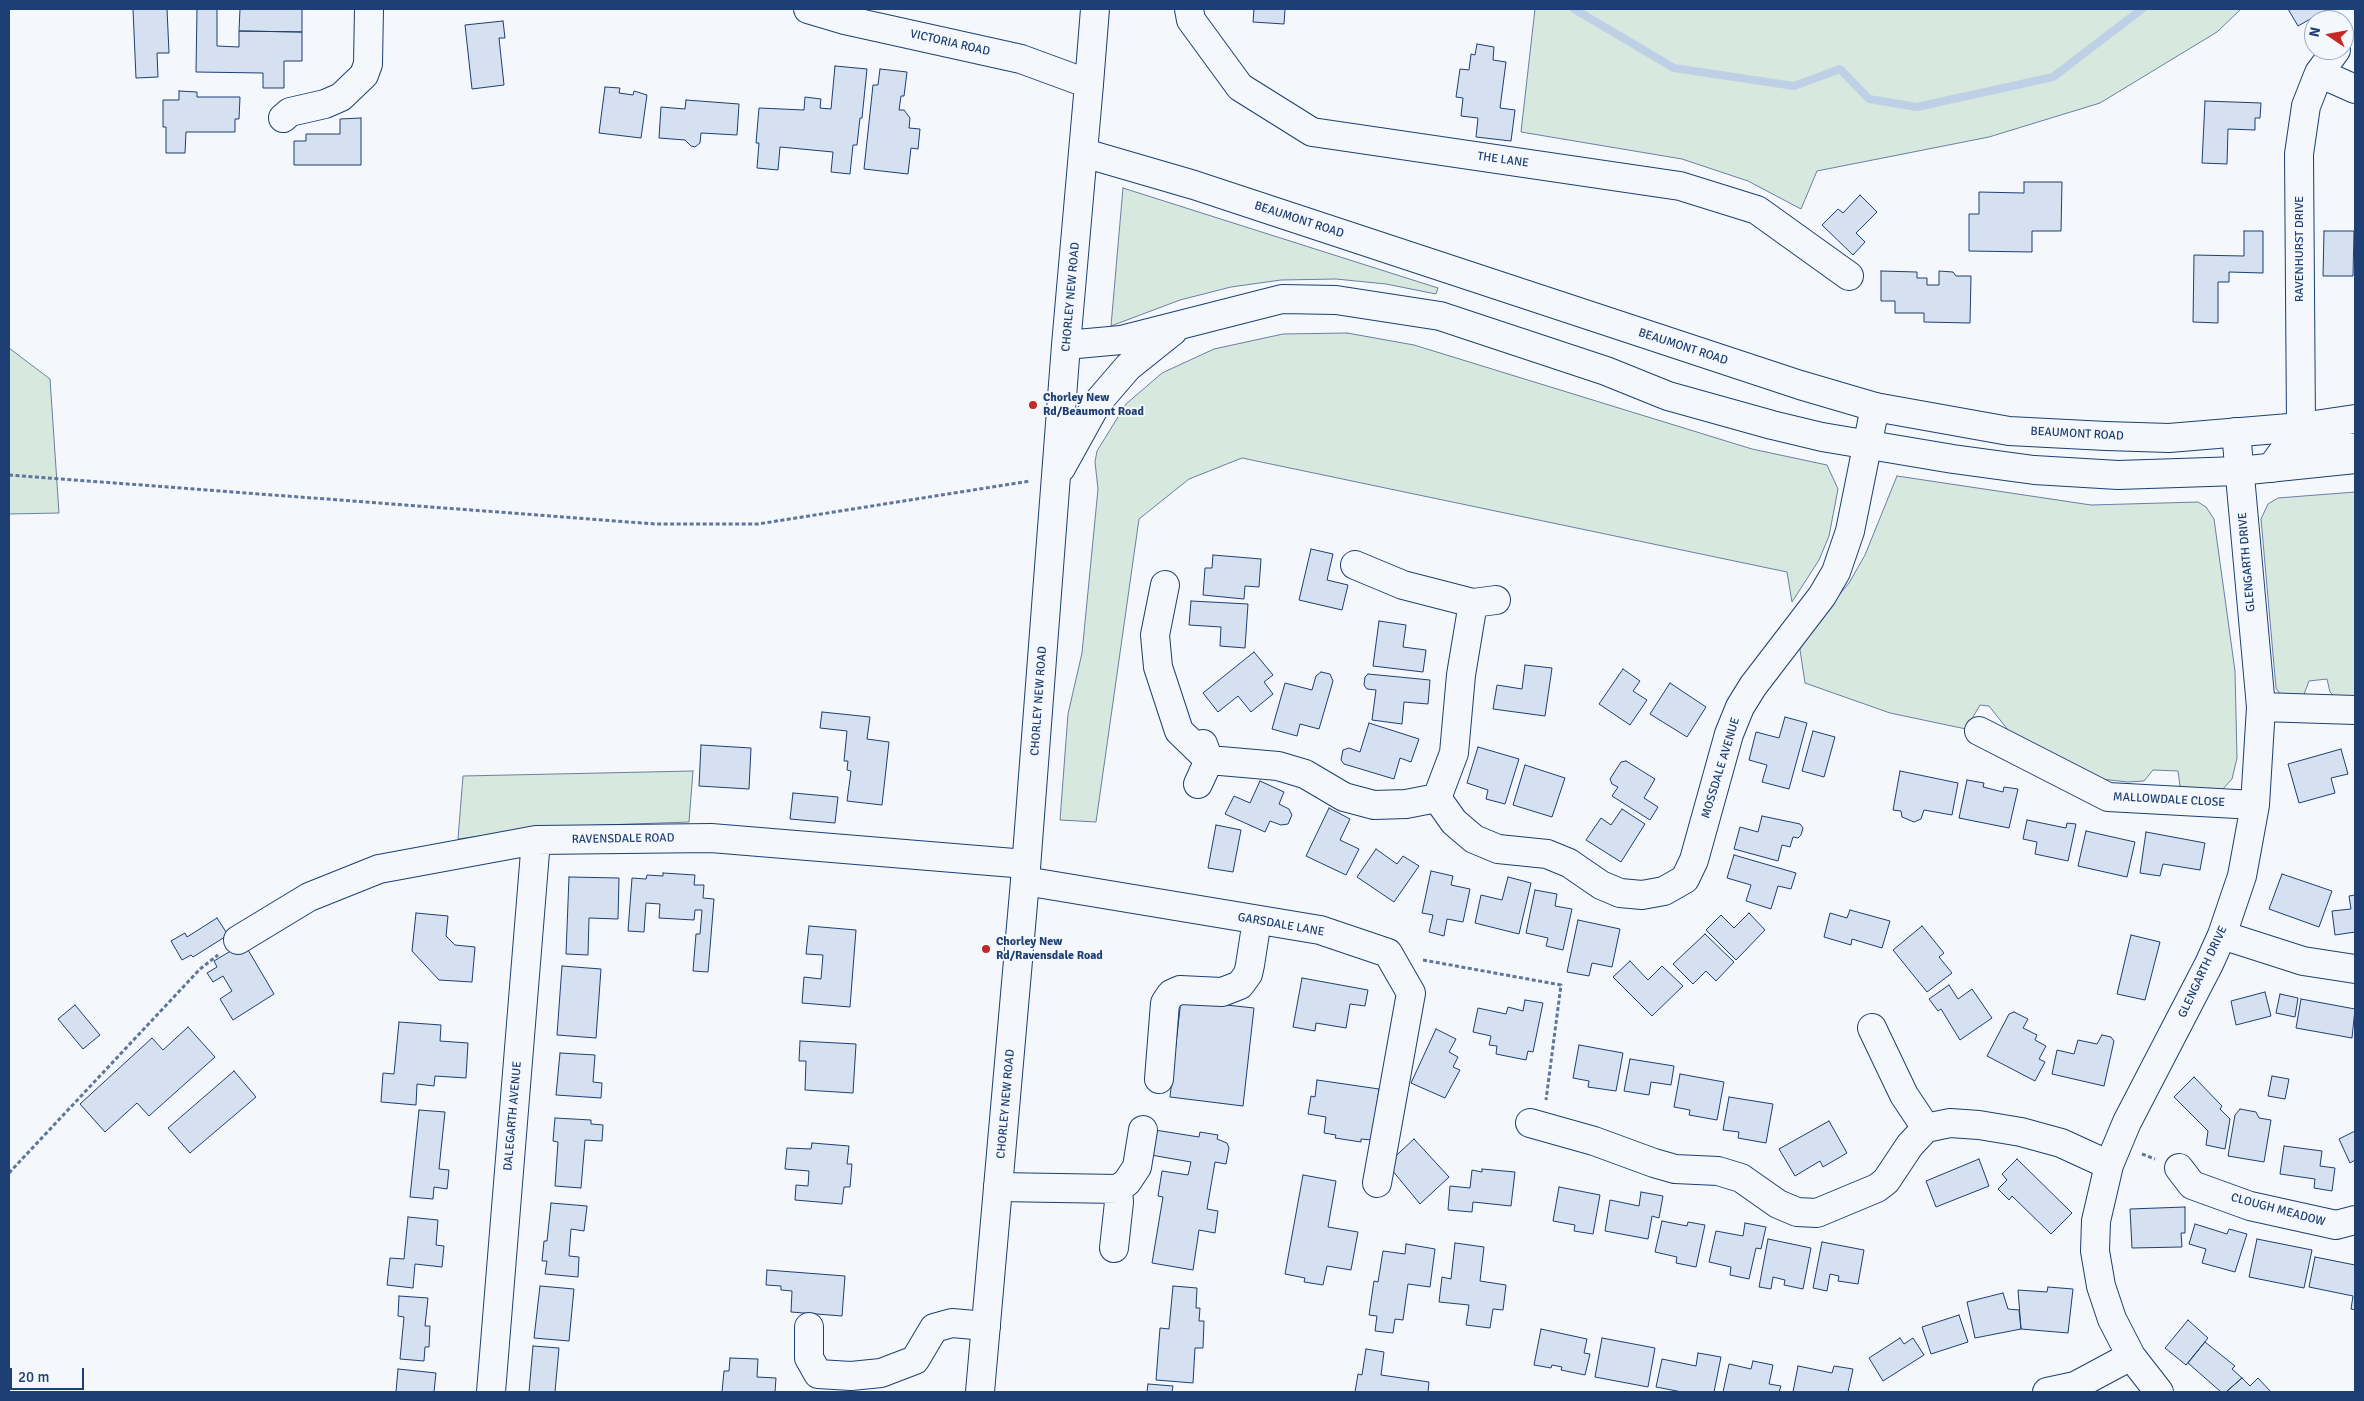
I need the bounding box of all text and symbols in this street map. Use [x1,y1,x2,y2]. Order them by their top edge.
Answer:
north arrow [2304,10,2354,60]
text: N [2305,25,2324,39]
street label: VICTORIA ROAD [909,27,991,59]
street label: THE LANE [1476,149,1530,171]
street label: RAVENHURST DRIVE [2293,196,2307,302]
street label: BEAUMONT ROAD [1252,199,1346,241]
street label: CHORLEY NEW ROAD [1059,242,1083,352]
street label: BEAUMONT ROAD [1636,326,1730,368]
place label: Chorley New Rd/Beaumont Road [1043,391,1144,419]
marker: Chorley New Rd/Beaumont Road [1027,399,1039,411]
street label: BEAUMONT ROAD [2030,424,2124,444]
street label: GLENGARTH DRIVE [2235,512,2259,612]
street label: CHORLEY NEW ROAD [1028,646,1050,756]
street label: MOSSDALE AVENUE [1699,716,1743,820]
street label: MALLOWDALE CLOSE [2113,790,2225,810]
street label: RAVENSDALE ROAD [571,831,675,847]
street label: GARSDALE LANE [1236,910,1326,940]
street label: GLENGARTH DRIVE [2175,924,2231,1020]
place label: Chorley New Rd/Ravensdale Road [996,935,1103,963]
marker: Chorley New Rd/Ravensdale Road [980,943,992,955]
street label: CHORLEY NEW ROAD [994,1049,1018,1159]
street label: DALEGARTH AVENUE [501,1061,525,1171]
street label: CLOUGH MEADOW [2229,1190,2327,1230]
scale bar [12,1358,86,1390]
text: 20 m [18,1368,49,1386]

